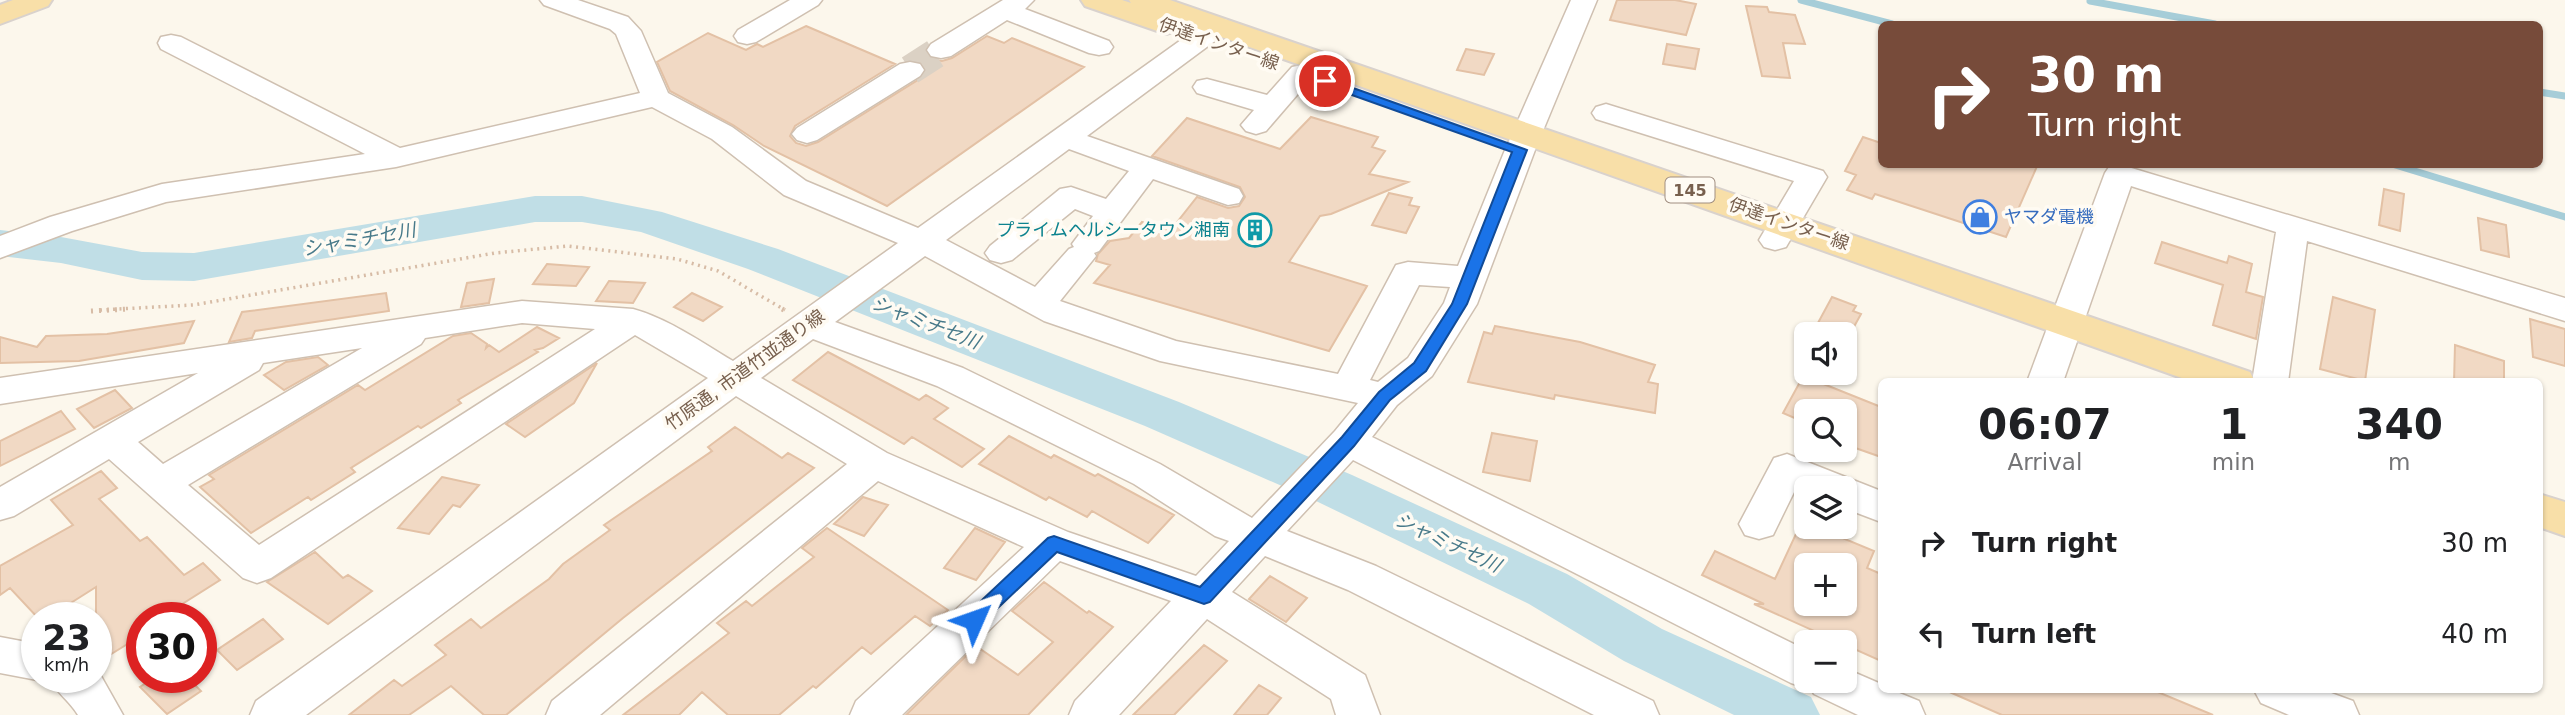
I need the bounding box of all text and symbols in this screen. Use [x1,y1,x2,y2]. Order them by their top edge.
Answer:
street label: 伊達インター線 [1156,13,1282,74]
text: 30 m [2028,47,2164,104]
icon: right [1913,49,2004,140]
pin [1295,51,1355,111]
icon: arrive [1306,62,1344,100]
text: Turn right [2028,106,2181,144]
road number: 145 [1666,178,1714,202]
street label: 伊達インター線 [1726,193,1852,254]
shop icon: ヤマダ電機 [1961,198,1999,236]
place label: ヤマダ電機 [2004,206,2094,227]
building icon: プライムヘルシータウン湘南 [1236,211,1274,249]
water label: シャミチセ川 [301,218,419,260]
place label: プライムヘルシータウン湘南 [996,219,1230,240]
water label: シャミチセ川 [869,291,985,353]
street label: 竹原通, 市道竹並通り線 [661,305,828,434]
map controls [1794,322,1857,693]
button: sound [1794,322,1857,385]
button: search [1794,399,1857,462]
text: 06:07 [1978,400,2112,449]
text: 1 [2219,400,2248,449]
text: 340 [2355,400,2443,449]
text: Arrival [2008,449,2082,475]
text: min [2212,449,2255,475]
text: m [2388,449,2410,475]
button: layers [1794,476,1857,539]
water label: シャミチセ川 [1392,508,1506,577]
icon: right [1913,524,1951,562]
text: Turn right [1972,528,2117,558]
text: 30 m [2441,528,2508,558]
button: + [1794,553,1857,616]
position arrow [937,583,1011,657]
speed limit sign: 30 [126,602,217,693]
icon: left [1913,615,1951,653]
text: 23 [42,618,91,658]
text: Turn left [1972,619,2096,649]
text: 40 m [2441,619,2508,649]
button: − [1794,630,1857,693]
text: km/h [44,654,89,675]

